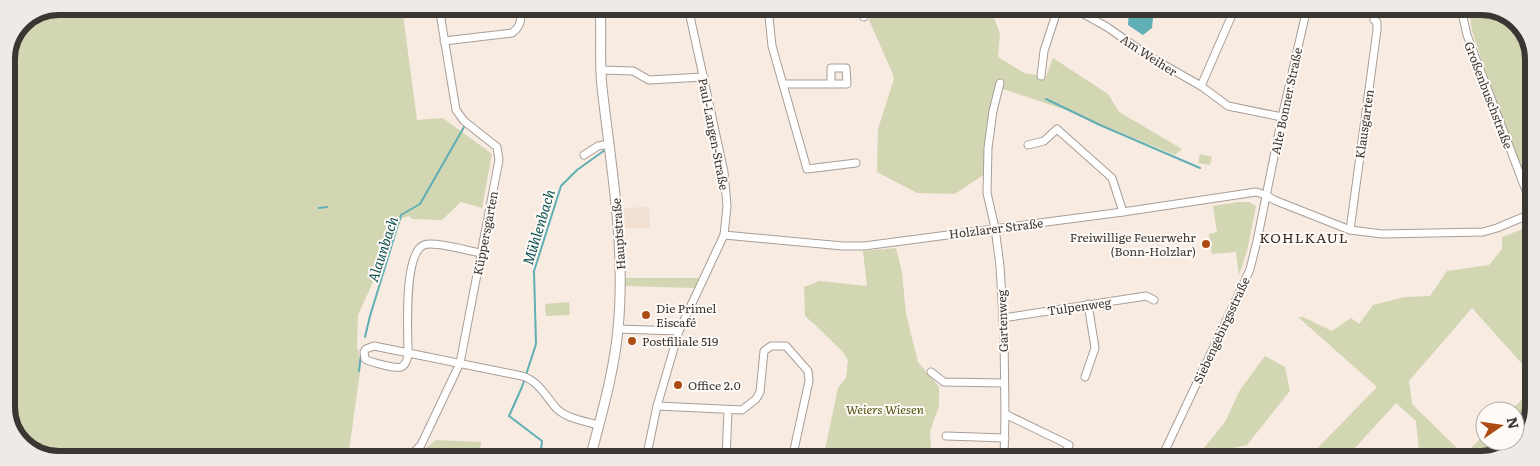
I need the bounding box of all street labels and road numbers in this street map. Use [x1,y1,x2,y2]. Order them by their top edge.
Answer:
street label: Am Weiher [1117,30,1181,80]
street label: Großenbuschstraße [1460,39,1518,151]
street label: Alte Bonner Straße [1266,46,1306,156]
street label: Paul-Langen-Straße [694,76,734,192]
street label: Klausgarten [1350,88,1378,160]
street label: Küppersgarten [468,189,502,277]
street label: Hauptstraße [607,197,629,271]
street label: Holzlarer Straße [948,213,1044,243]
street label: Siebengebirgsstraße [1188,274,1254,386]
street label: Gartenweg [992,289,1012,353]
street label: Tulpenweg [1046,293,1112,319]

